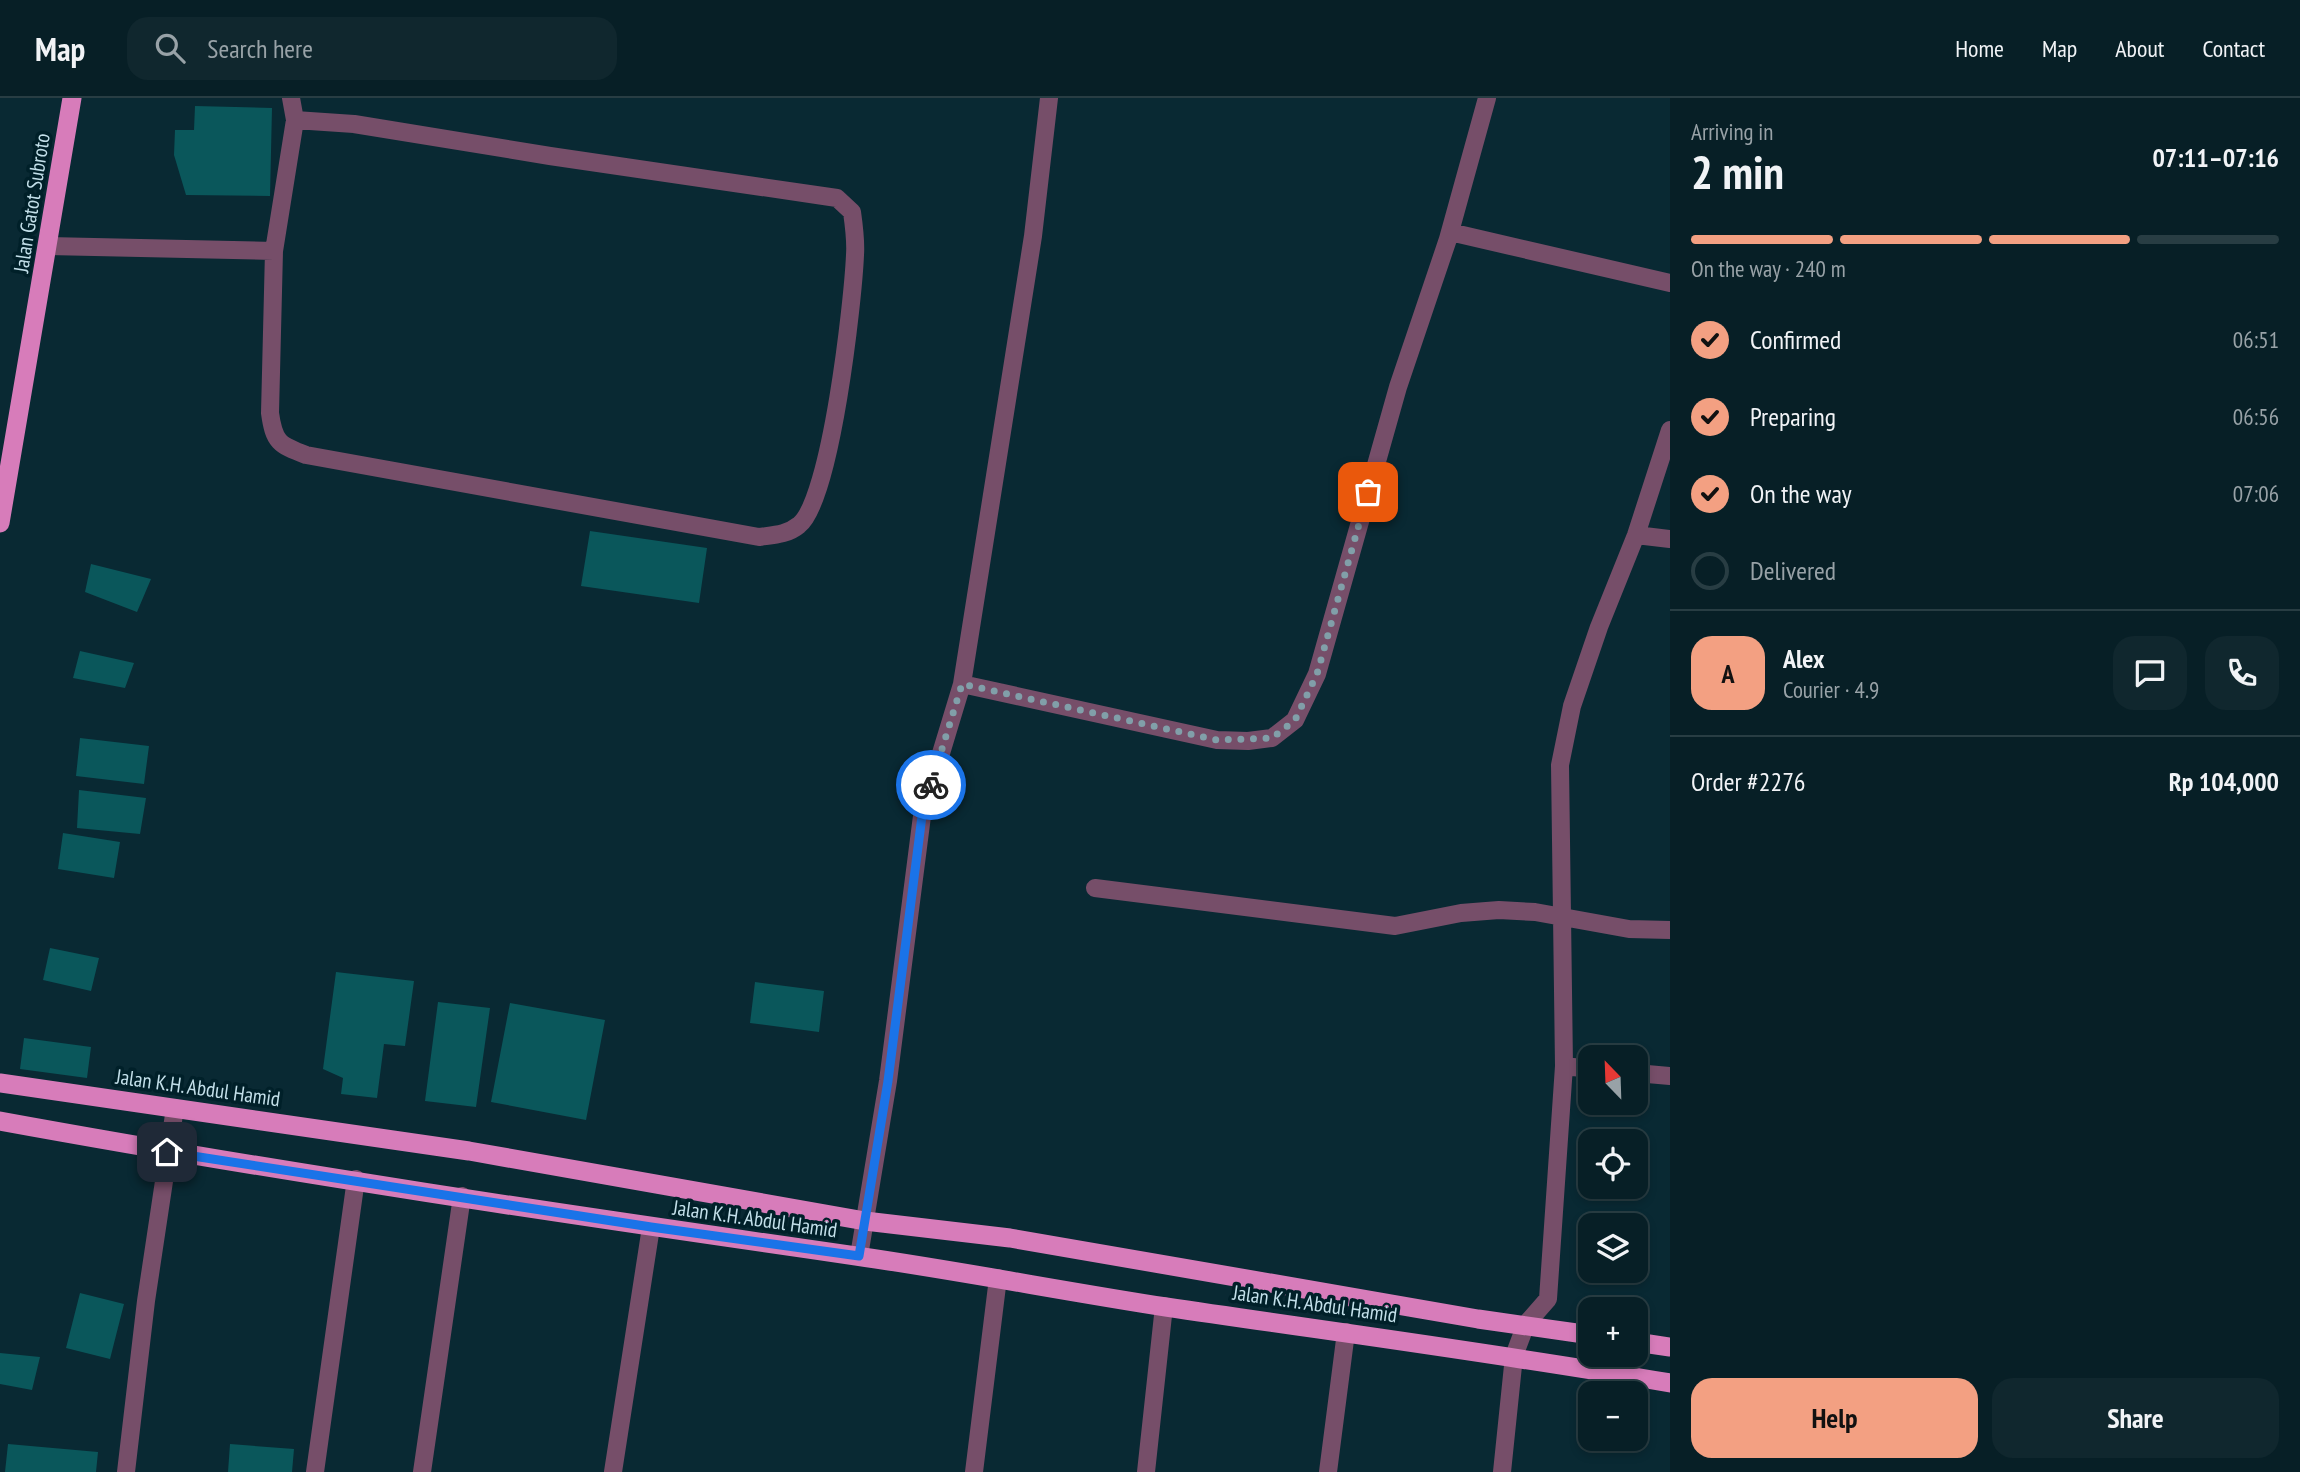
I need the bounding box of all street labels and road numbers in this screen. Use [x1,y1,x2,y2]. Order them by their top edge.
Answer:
street label: Jalan Gatot Subroto [7,131,56,276]
street label: Jalan K.H. Abdul Hamid [113,1062,282,1112]
street label: Jalan K.H. Abdul Hamid [670,1193,839,1243]
street label: Jalan K.H. Abdul Hamid [1230,1278,1399,1328]

